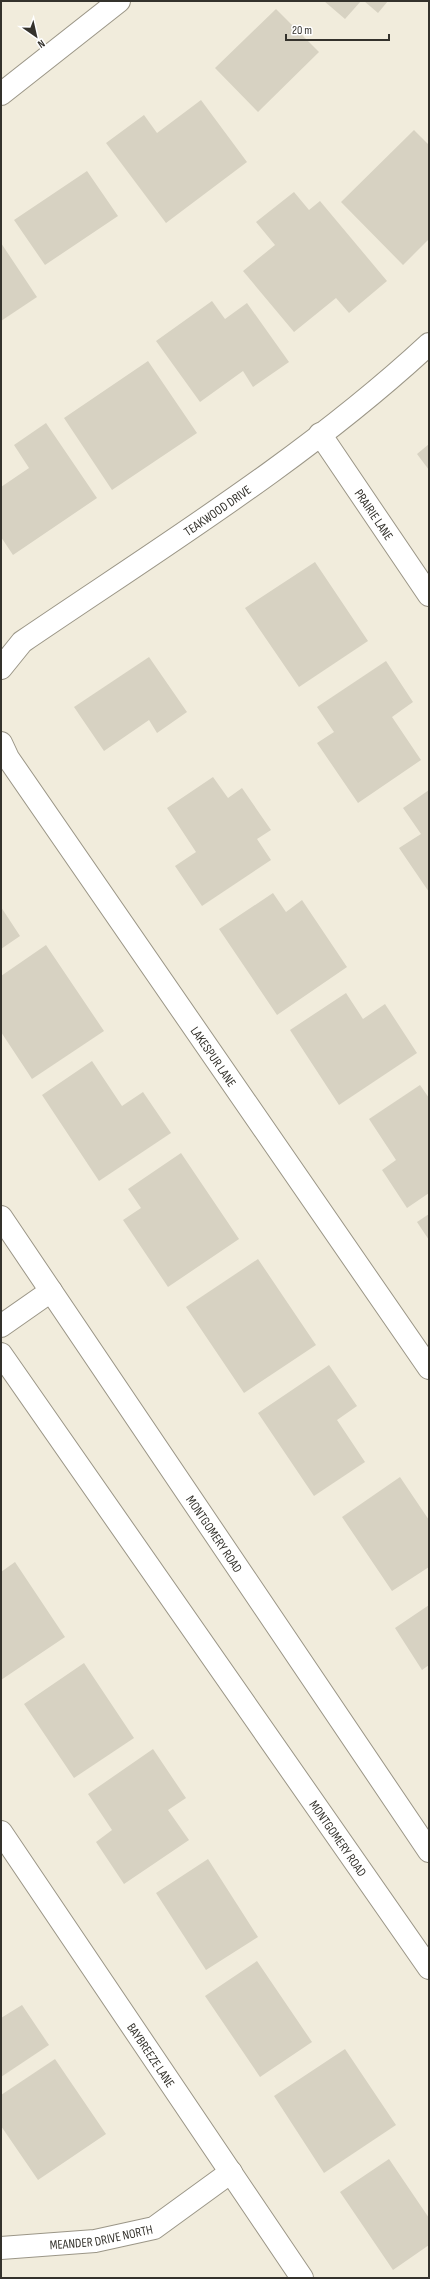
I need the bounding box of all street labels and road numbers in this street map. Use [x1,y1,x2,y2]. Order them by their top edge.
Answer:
street label: TEAKWOOD DRIVE [181,482,254,540]
street label: PRAIRIE LANE [351,486,397,543]
street label: LAKESPUR LANE [187,1024,239,1090]
street label: MONTGOMERY ROAD [182,1493,246,1576]
street label: MONTGOMERY ROAD [305,1797,370,1880]
street label: BAYBREEZE LANE [123,2020,178,2091]
street label: MEANDER DRIVE NORTH [49,2222,154,2253]

